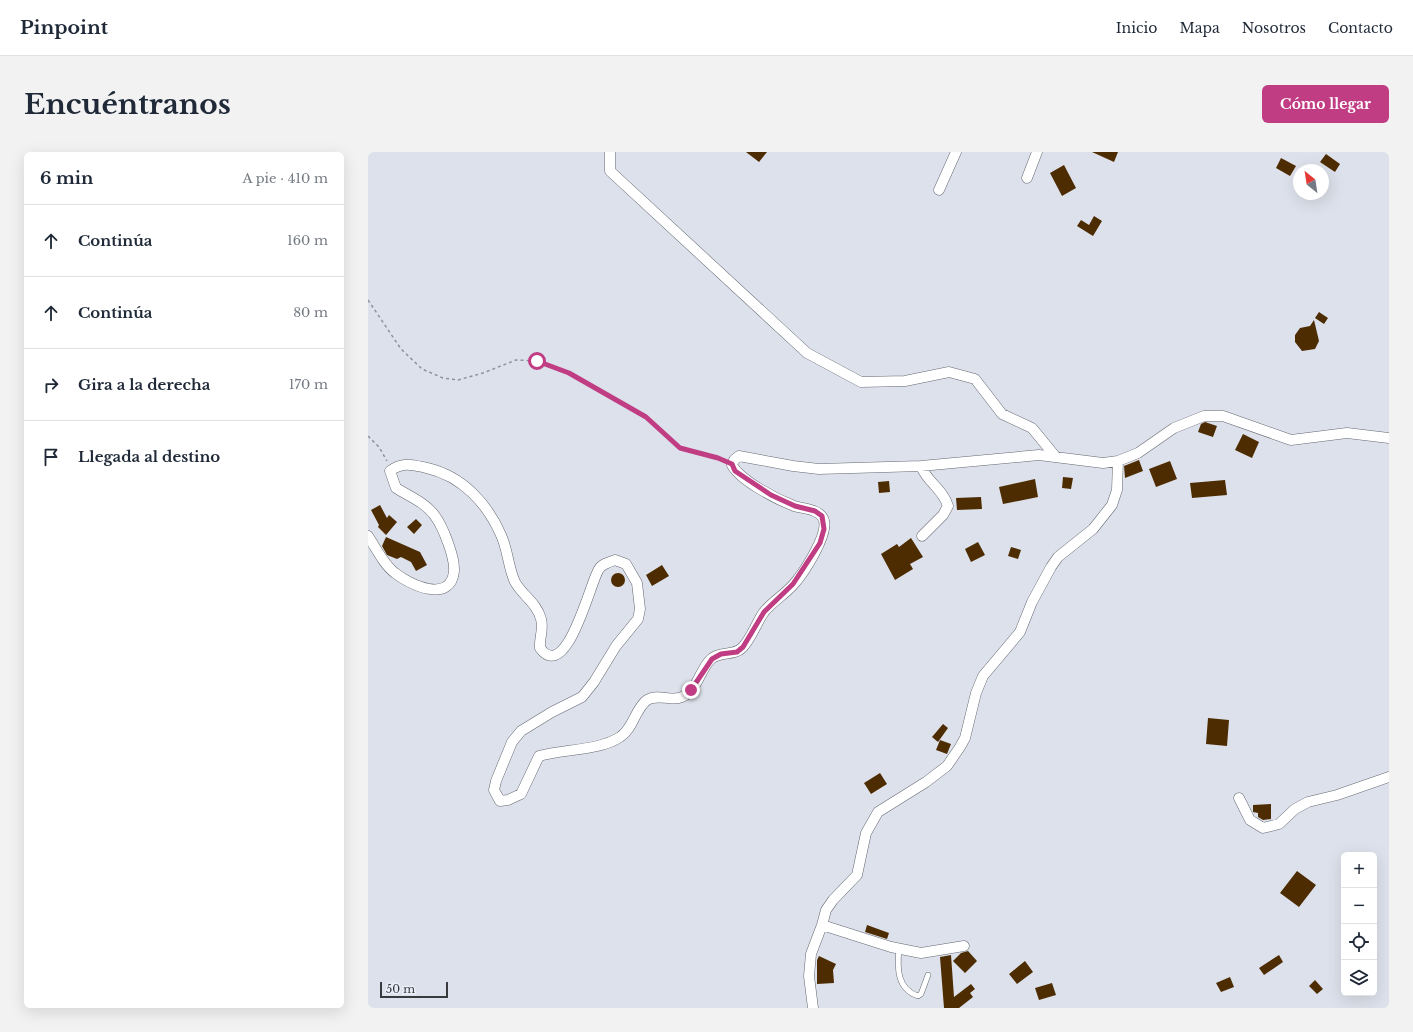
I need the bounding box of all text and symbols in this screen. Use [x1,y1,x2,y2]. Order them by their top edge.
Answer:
text: Pinpoint [20,16,108,39]
text: Inicio [1116,19,1157,37]
text: Mapa [1179,19,1220,37]
text: Nosotros [1242,19,1306,37]
text: Contacto [1328,19,1393,37]
button: Cómo llegar [1262,85,1389,123]
text: Encuéntranos [24,87,231,122]
north arrow [1293,164,1329,200]
text: 6 min [40,168,93,189]
text: A pie · 410 m [243,170,328,187]
icon: ahead [40,230,62,252]
text: Continúa [78,231,152,250]
text: 160 m [287,232,328,249]
icon: ahead [40,302,62,324]
text: Continúa [78,303,152,322]
text: 80 m [293,304,328,321]
route start [528,352,546,370]
icon: right [40,374,62,396]
text: Gira a la derecha [78,375,210,394]
text: 170 m [289,376,328,393]
icon: arrive [40,446,62,468]
text: Llegada al destino [78,447,220,466]
route end [682,681,700,699]
map controls [1341,852,1377,996]
button: + [1341,852,1377,888]
button: − [1341,888,1377,924]
button: locate [1341,924,1377,960]
button: layers [1341,960,1377,996]
scale bar [380,980,448,999]
text: 50 m [386,982,415,996]

